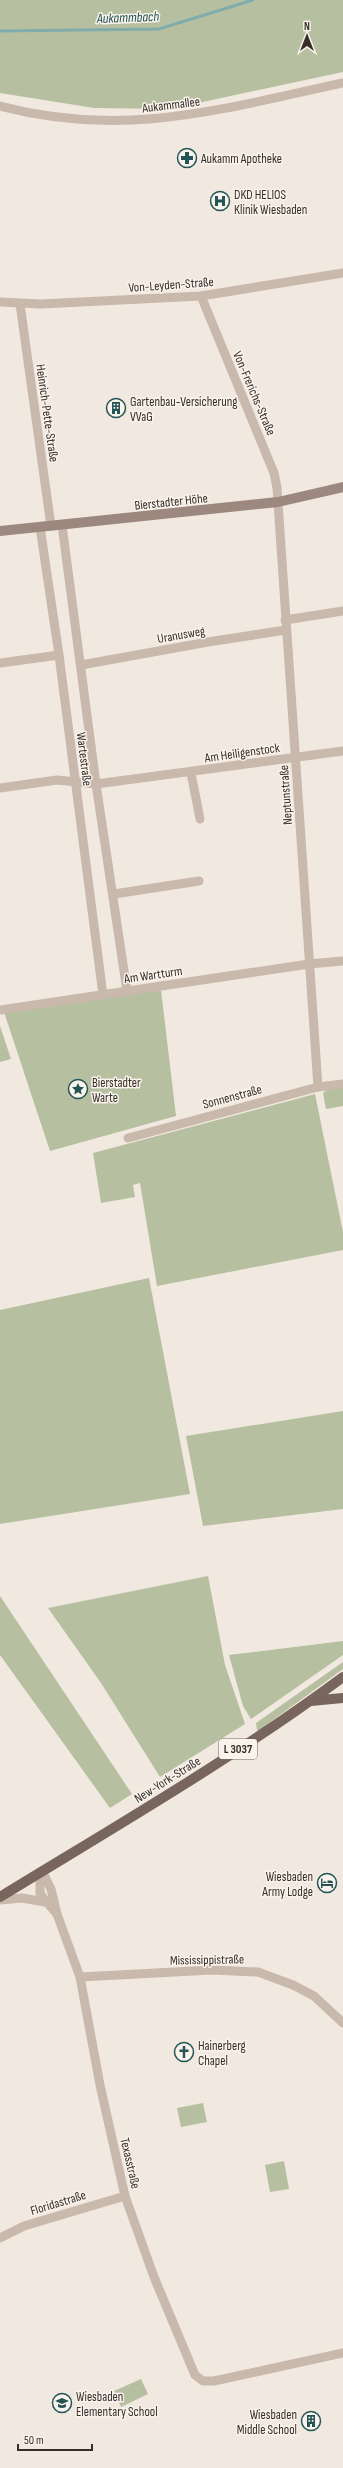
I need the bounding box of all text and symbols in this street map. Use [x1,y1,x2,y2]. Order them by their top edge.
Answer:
water label: Aukammbach [95,8,160,27]
north arrow [287,16,327,56]
text: N [304,20,310,33]
street label: Aukammallee [140,94,201,117]
pharmacy icon: Aukamm Apotheke [176,147,198,169]
place label: Aukamm Apotheke [200,151,282,167]
place label: DKD HELIOS Klinik Wiesbaden [234,187,307,218]
hospital icon: DKD HELIOS Klinik Wiesbaden [209,190,231,212]
street label: Von-Leyden-Straße [128,274,214,296]
street label: Von-Frerichs-Straße [229,349,279,438]
street label: Heinrich-Pette-Straße [32,363,62,463]
place label: Gartenbau-Versicherung VVaG [130,394,237,425]
building icon: Gartenbau-Versicherung VVaG [105,397,127,419]
street label: Bierstadter Höhe [134,490,209,514]
street label: Uranusweg [156,623,206,647]
street label: Wartestraße [73,731,95,787]
street label: Am Heiligenstock [203,740,281,766]
street label: Neptunstraße [276,764,296,825]
street label: Am Wartturm [122,963,183,987]
place label: Bierstadter Warte [92,1075,141,1106]
place icon: Bierstadter Warte [67,1078,89,1100]
street label: Sonnenstraße [201,1081,264,1113]
road number: L 3037 [219,1739,257,1759]
street label: New-York-Straße [131,1753,204,1807]
place label: Wiesbaden Army Lodge [261,1869,313,1900]
hotel icon: Wiesbaden Army Lodge [316,1872,338,1894]
street label: Mississippistraße [170,1951,244,1969]
place label: Hainerberg Chapel [198,2038,246,2069]
church icon: Hainerberg Chapel [173,2041,195,2063]
street label: Texasstraße [116,2136,144,2190]
street label: Floridastraße [29,2187,88,2219]
place label: Wiesbaden Elementary School [76,2389,158,2420]
school or university icon: Wiesbaden Elementary School [51,2392,73,2414]
place label: Wiesbaden Middle School [237,2407,297,2438]
building icon: Wiesbaden Middle School [300,2410,322,2432]
scale bar [18,2426,92,2452]
text: 50 m [24,2433,44,2448]

